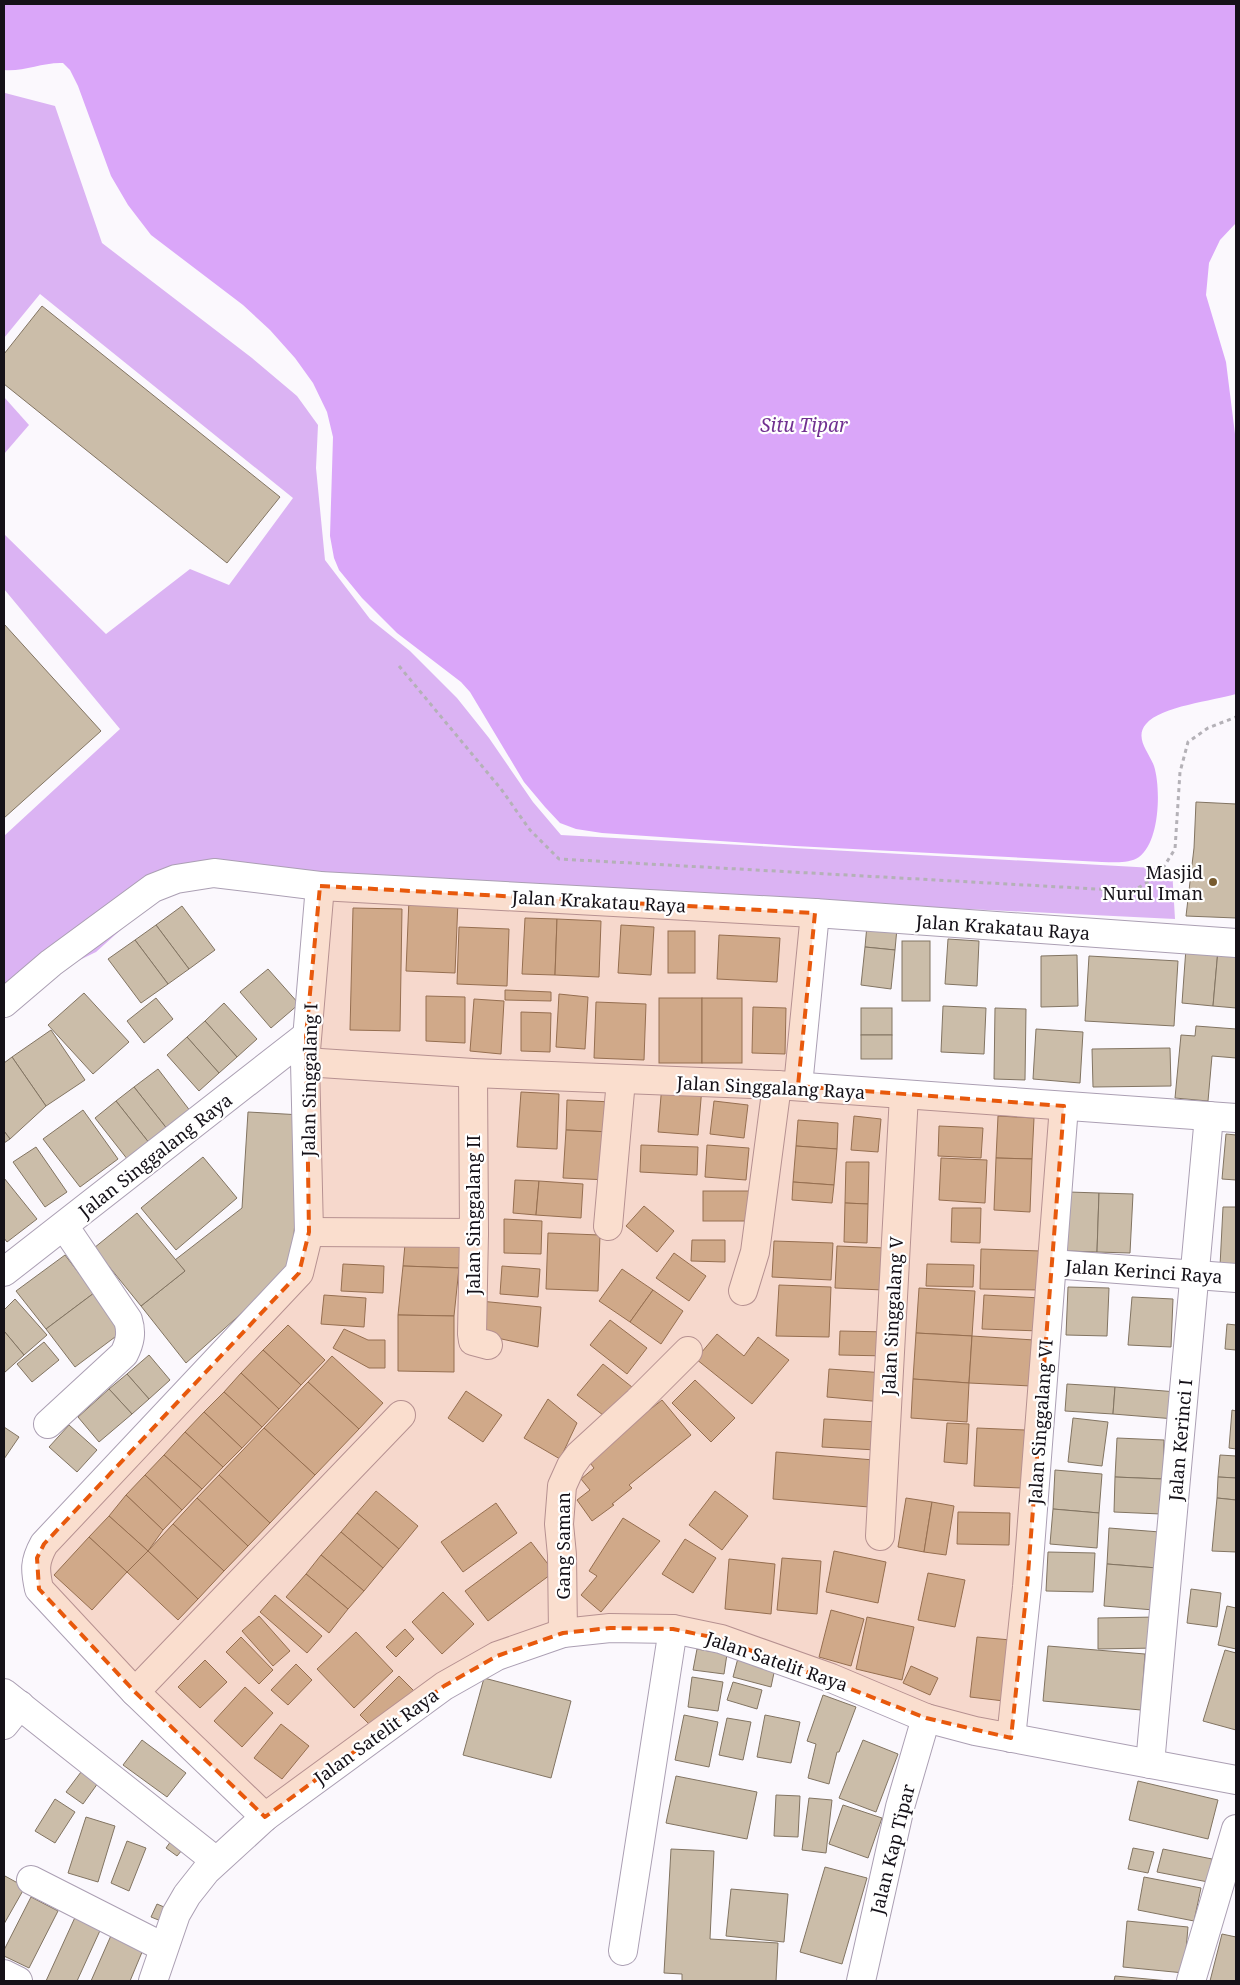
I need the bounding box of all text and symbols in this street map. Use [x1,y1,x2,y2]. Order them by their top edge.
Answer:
water label: Situ Tipar [760,412,848,438]
place label: Masjid Nurul Iman [1102,860,1203,905]
marker: Masjid Nurul Iman [1207,876,1219,888]
street label: Jalan Krakatau Raya [510,884,687,918]
street label: Jalan Krakatau Raya [914,909,1091,945]
street label: Jalan Singgalang I [296,1003,322,1158]
street label: Jalan Singgalang Raya [675,1070,866,1104]
street label: Jalan Singgalang Raya [72,1087,237,1223]
street label: Jalan Singgalang II [461,1135,485,1296]
street label: Jalan Singgalang V [876,1235,908,1397]
street label: Jalan Kerinci Raya [1064,1253,1223,1288]
street label: Jalan Singgalang VI [1022,1339,1058,1506]
street label: Jalan Kerinci I [1163,1378,1197,1503]
street label: Gang Saman [551,1492,575,1600]
street label: Jalan Satelit Raya [702,1625,851,1697]
street label: Jalan Satelit Raya [308,1683,443,1790]
street label: Jalan Kap Tipar [864,1781,920,1918]

